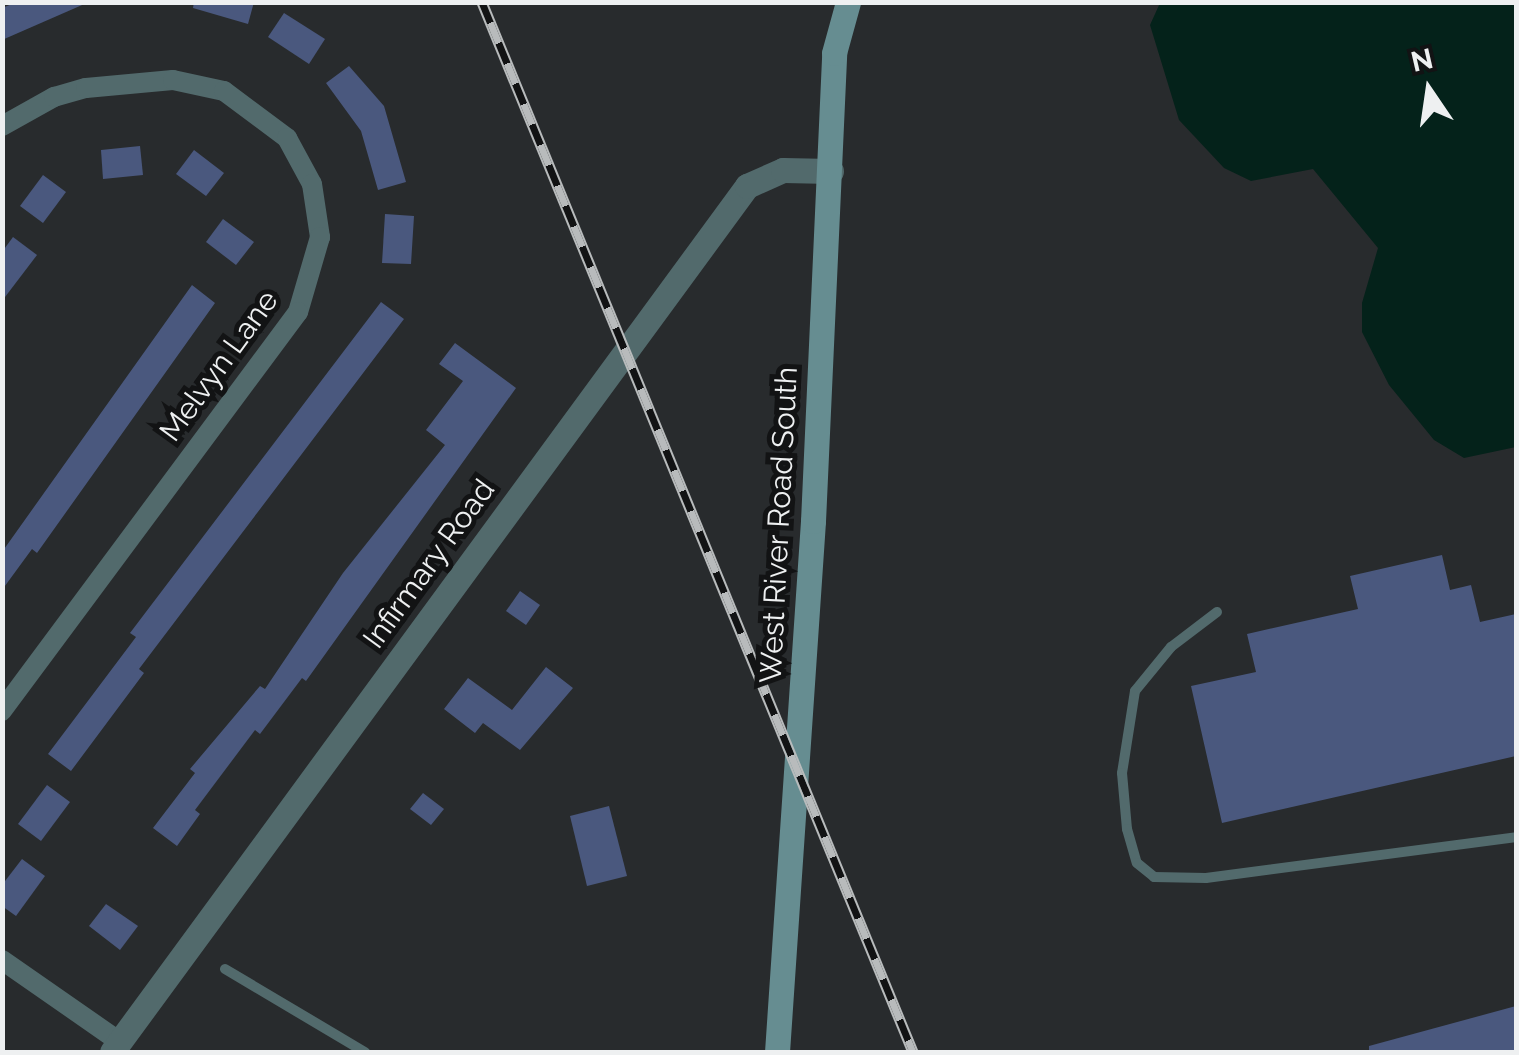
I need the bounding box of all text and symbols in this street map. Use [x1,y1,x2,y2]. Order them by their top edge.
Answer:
north arrow [1379,40,1479,140]
text: N [1408,42,1436,79]
street label: Melvyn Lane [152,284,286,448]
street label: West River Road South [753,366,805,684]
street label: Infirmary Road [355,472,503,656]

